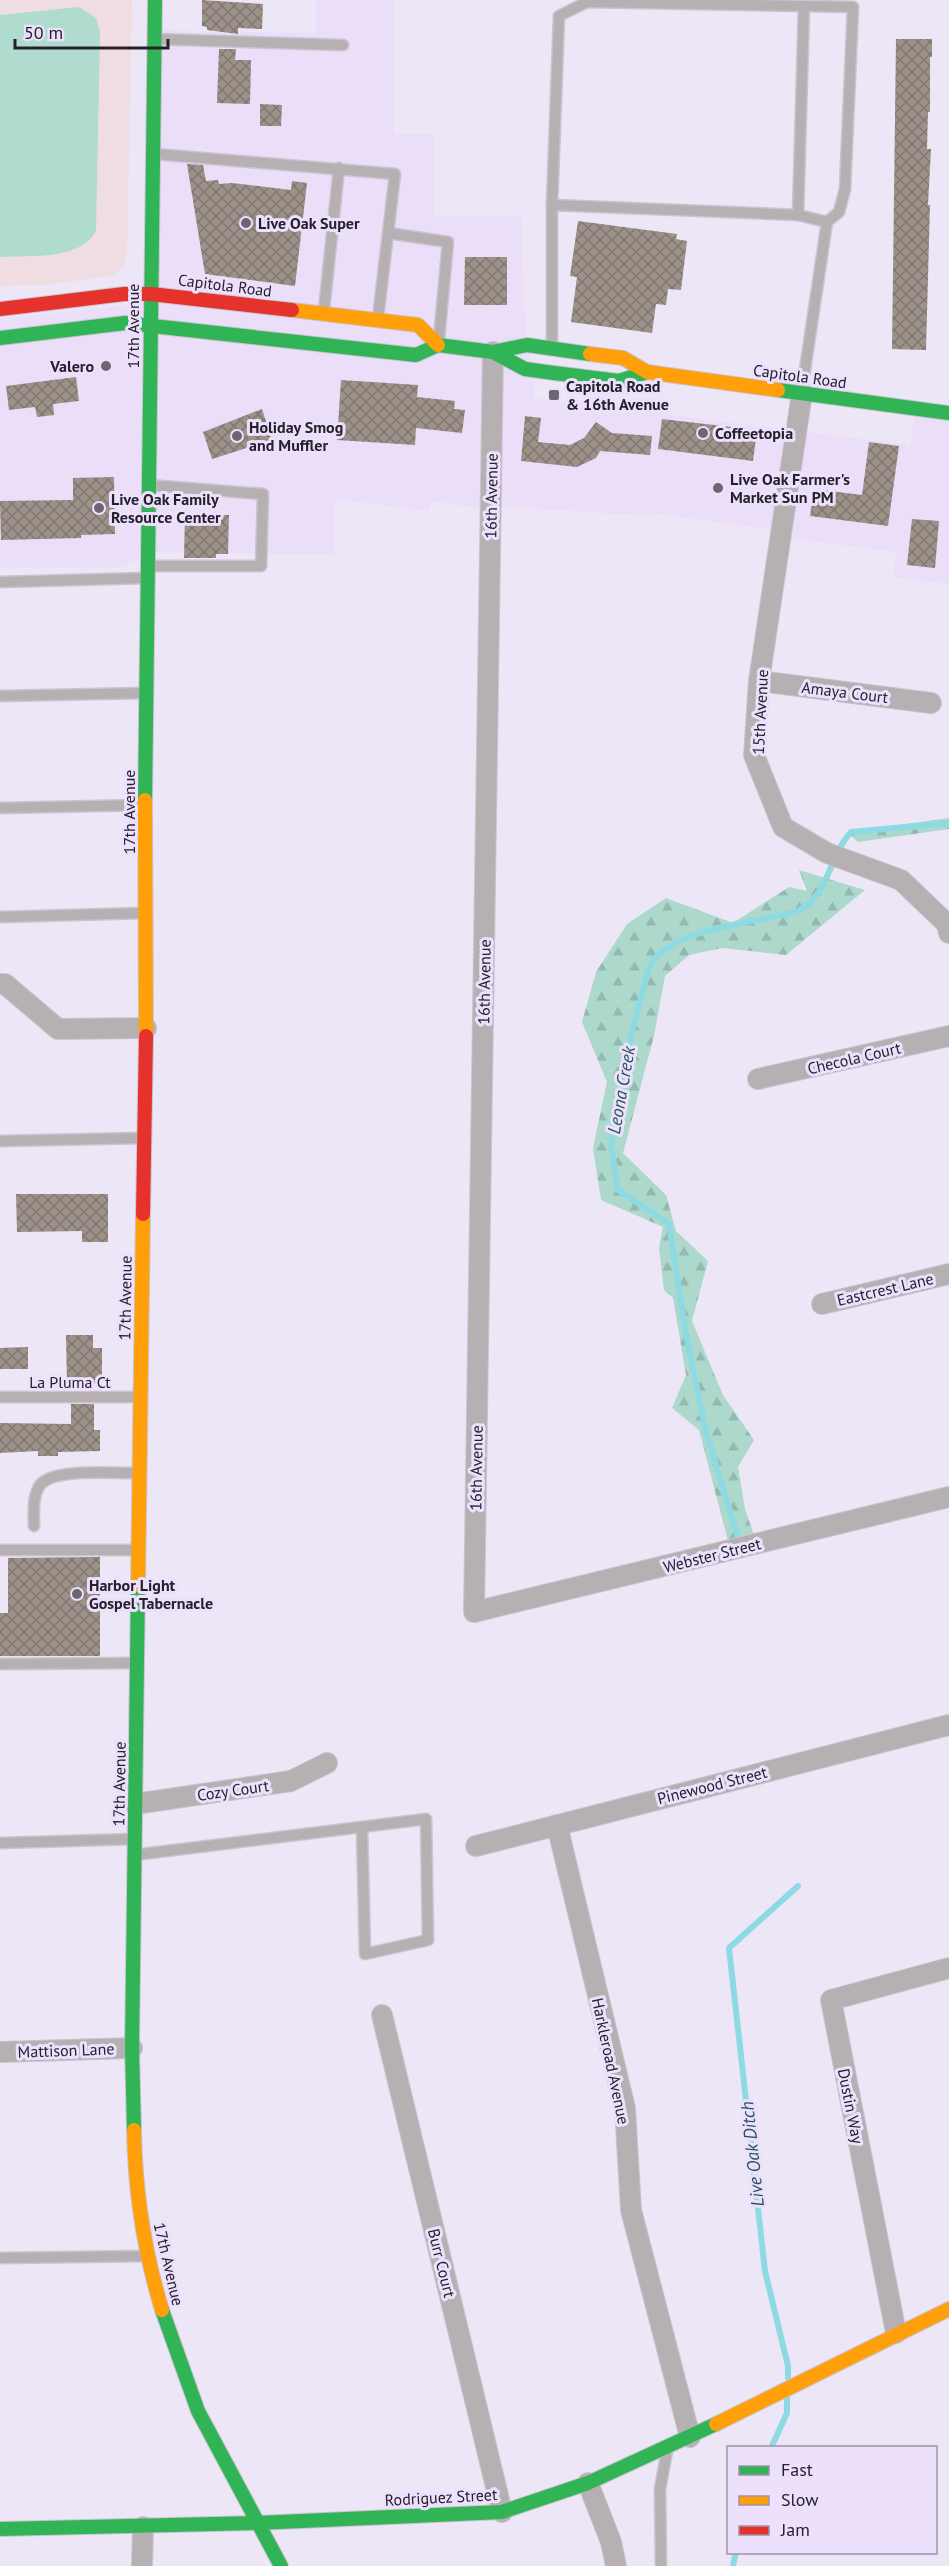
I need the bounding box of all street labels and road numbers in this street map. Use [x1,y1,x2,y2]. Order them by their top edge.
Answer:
street label: Capitola Road [177,269,273,301]
street label: 17th Avenue [123,284,143,368]
street label: Capitola Road [752,360,848,392]
street label: 16th Avenue [480,453,502,539]
street label: 15th Avenue [748,669,772,755]
street label: Amaya Court [801,677,890,707]
street label: 17th Avenue [119,770,139,854]
street label: 16th Avenue [473,939,495,1025]
street label: Checola Court [805,1037,903,1078]
street label: 17th Avenue [114,1255,136,1341]
street label: Eastcrest Lane [835,1268,935,1310]
street label: La Pluma Ct [29,1372,111,1392]
street label: 16th Avenue [465,1425,487,1511]
street label: Webster Street [661,1533,764,1577]
street label: 17th Avenue [108,1741,130,1827]
street label: Pinewood Street [655,1762,770,1808]
street label: Cozy Court [196,1775,271,1805]
street label: Harkleroad Avenue [588,1996,634,2126]
street label: Mattison Lane [17,2038,115,2062]
street label: Dustin Way [834,2067,868,2146]
street label: 17th Avenue [150,2220,188,2308]
street label: Burr Court [424,2226,460,2300]
street label: Rodriguez Street [384,2484,498,2510]

